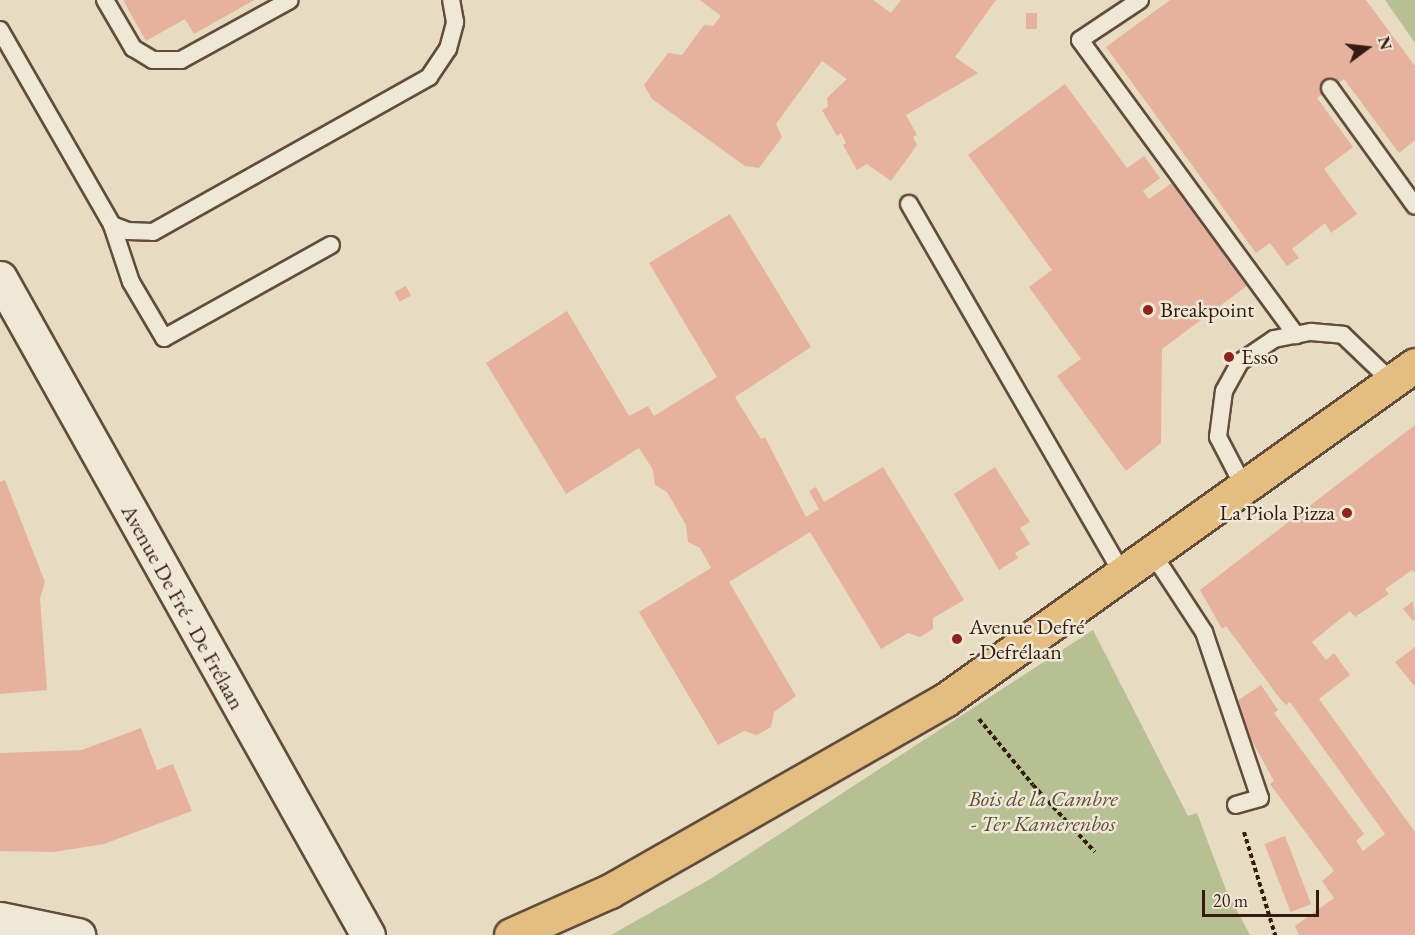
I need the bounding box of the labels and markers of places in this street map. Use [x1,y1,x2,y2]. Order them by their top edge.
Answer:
place label: Breakpoint [1160,297,1254,323]
marker: Breakpoint [1141,303,1155,317]
place label: Esso [1241,344,1279,370]
marker: Esso [1222,350,1236,364]
place label: La Piola Pizza [1220,500,1335,526]
marker: La Piola Pizza [1340,506,1354,520]
place label: Avenue Defré - Defrélaan [969,613,1085,664]
marker: Avenue Defré - Defrélaan [950,632,964,646]

